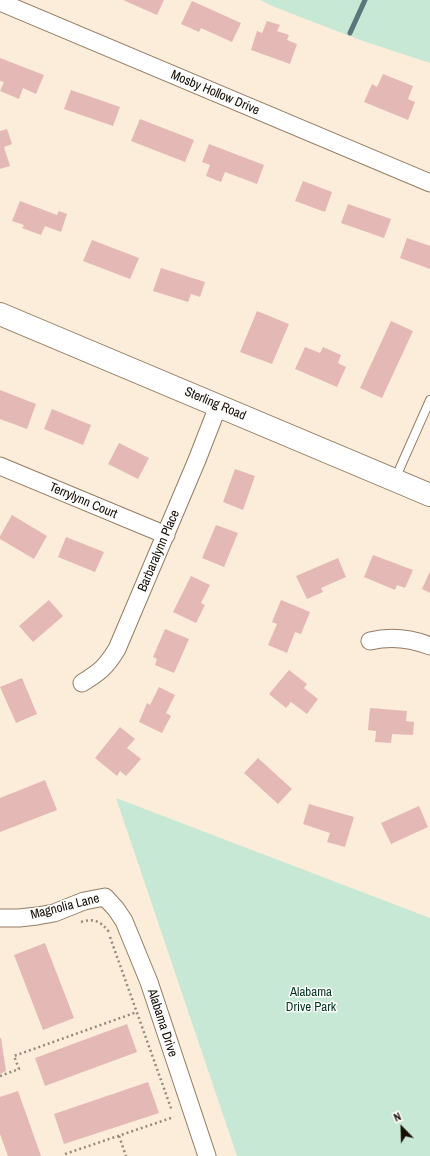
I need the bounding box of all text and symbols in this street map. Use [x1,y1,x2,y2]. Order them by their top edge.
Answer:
street label: Mosby Hollow Drive [168,67,262,119]
street label: Sterling Road [182,384,248,424]
street label: Terrylynn Court [47,480,119,522]
street label: Barbaralynn Place [135,508,183,594]
street label: Magnolia Lane [29,891,101,923]
park label: Alabama Drive Park [286,985,336,1016]
street label: Alabama Drive [144,987,180,1059]
north arrow [382,1108,422,1148]
text: N [392,1109,403,1125]

